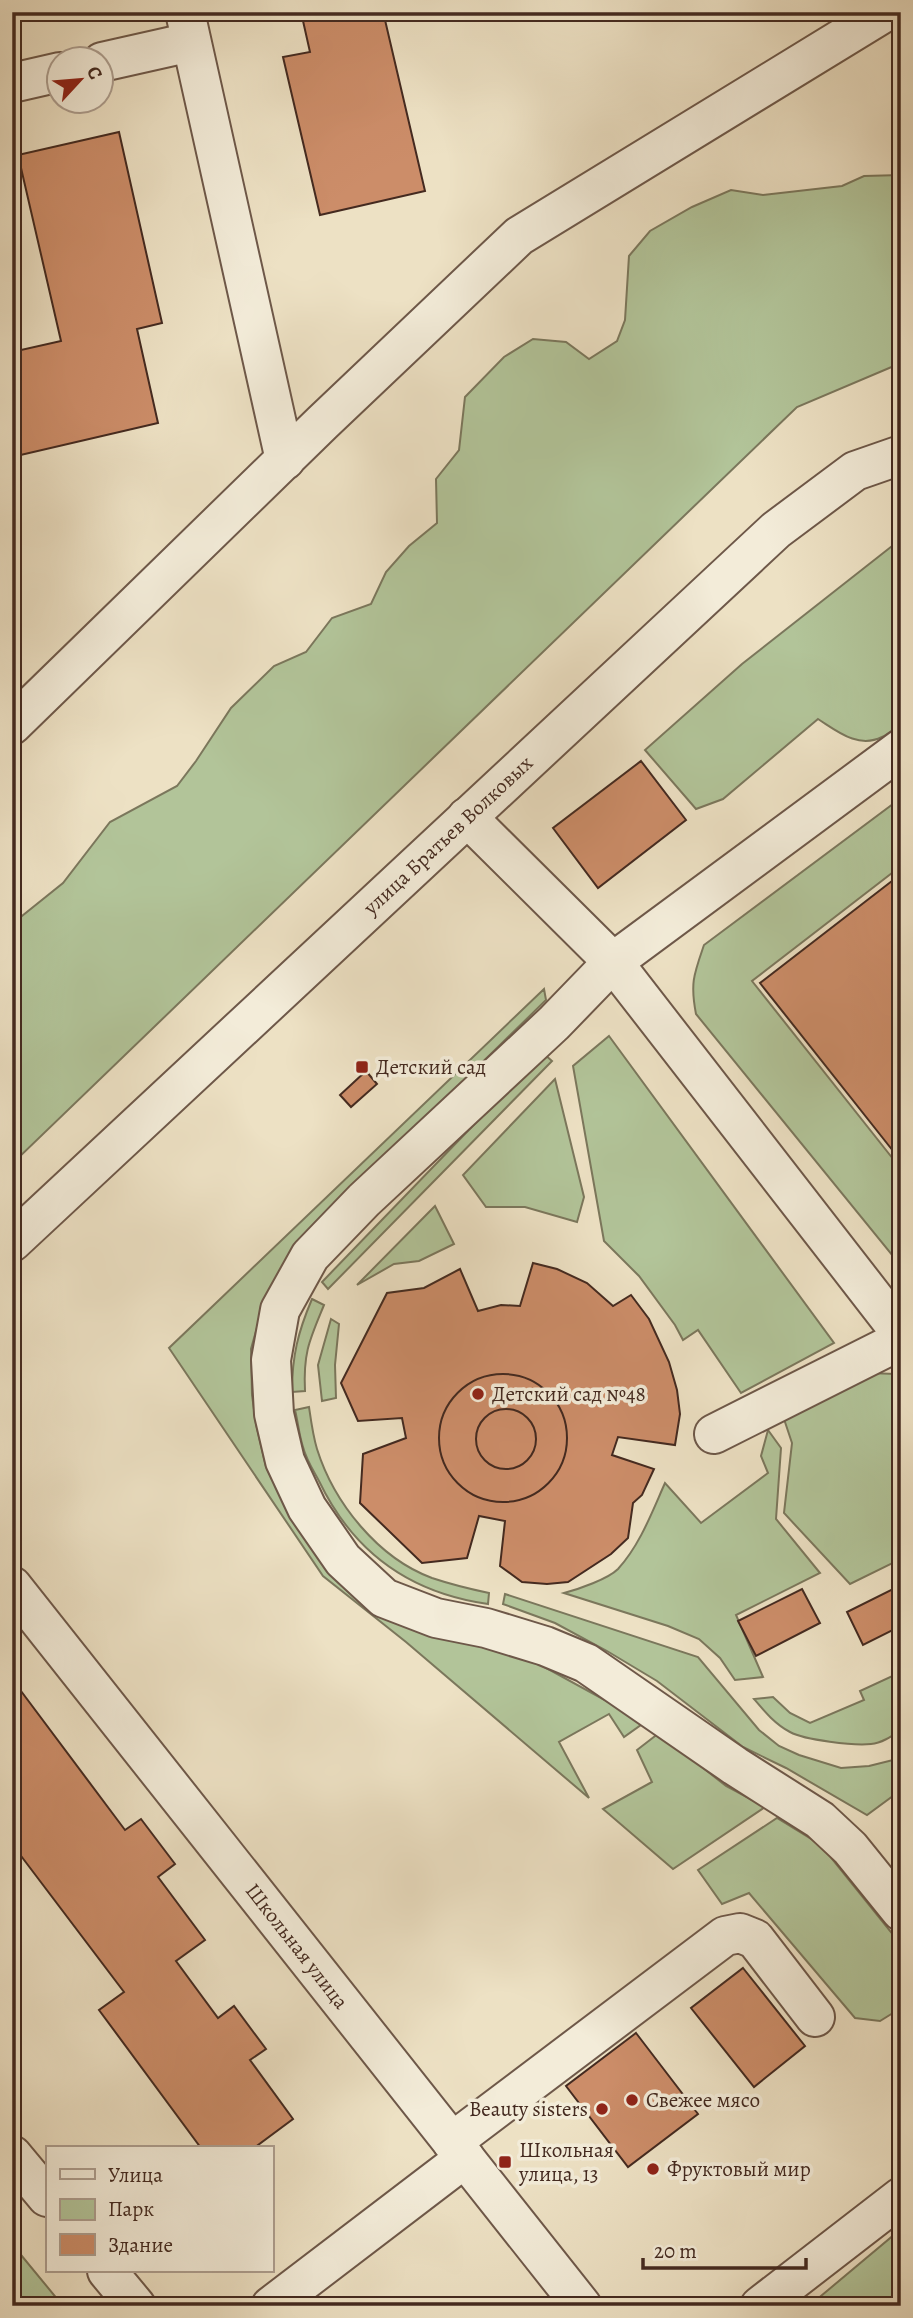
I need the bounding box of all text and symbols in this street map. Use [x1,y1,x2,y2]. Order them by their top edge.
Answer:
north arrow [46,46,116,116]
text: С [80,62,109,84]
street label: улица Братьев Волковых [357,749,539,922]
place label: Детский сад [376,1053,486,1081]
marker: Детский сад [354,1059,370,1075]
place label: Детский сад №48 [492,1380,646,1408]
marker: Детский сад №48 [470,1386,486,1402]
street label: Школьная улица [239,1877,355,2015]
place label: Свежее мясо [646,2086,760,2114]
marker: Свежее мясо [624,2092,640,2108]
place label: Beauty sisters [469,2095,588,2123]
marker: Beauty sisters [594,2101,610,2117]
place label: Школьная улица, 13 [518,2136,614,2188]
legend [46,2146,273,2272]
marker: Школьная улица, 13 [497,2154,513,2170]
place label: Фруктовый мир [667,2155,811,2183]
text: Улица [108,2161,163,2189]
marker: Фруктовый мир [645,2161,661,2177]
text: Парк [108,2195,154,2223]
scale bar [643,2227,806,2271]
text: Здание [108,2231,173,2259]
text: 20 m [654,2237,697,2265]

